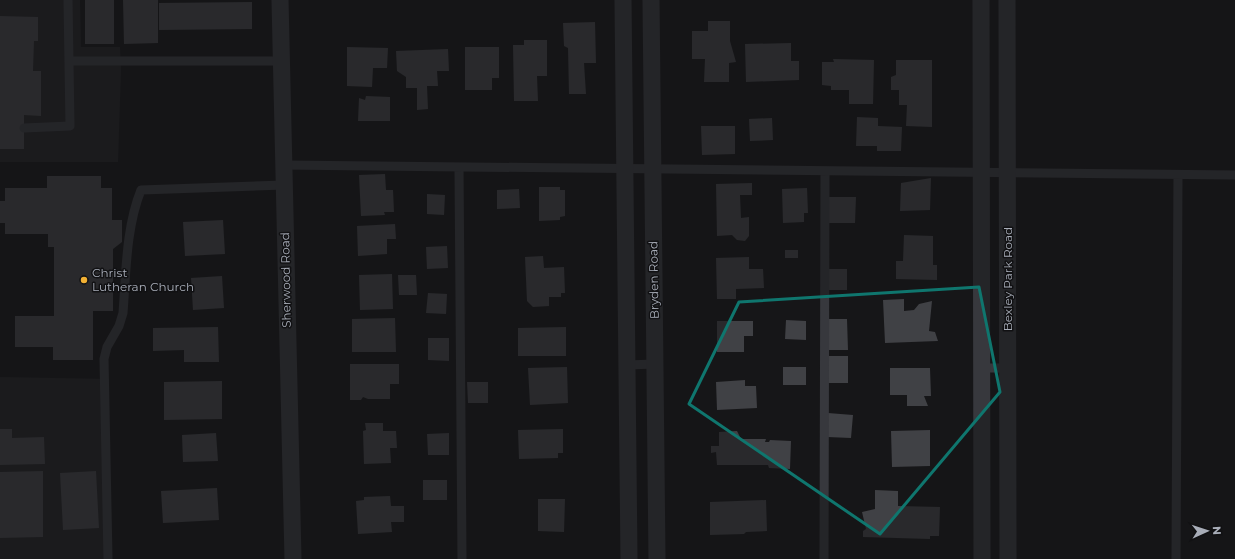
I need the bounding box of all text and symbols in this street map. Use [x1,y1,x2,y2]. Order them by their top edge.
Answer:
street label: Bexley Park Road [1000,227,1015,331]
street label: Sherwood Road [277,232,294,328]
street label: Bryden Road [645,241,662,319]
place label: Christ Lutheran Church [92,265,194,294]
marker: Christ Lutheran Church [79,275,89,285]
north arrow [1187,511,1227,551]
text: N [1210,526,1224,535]

